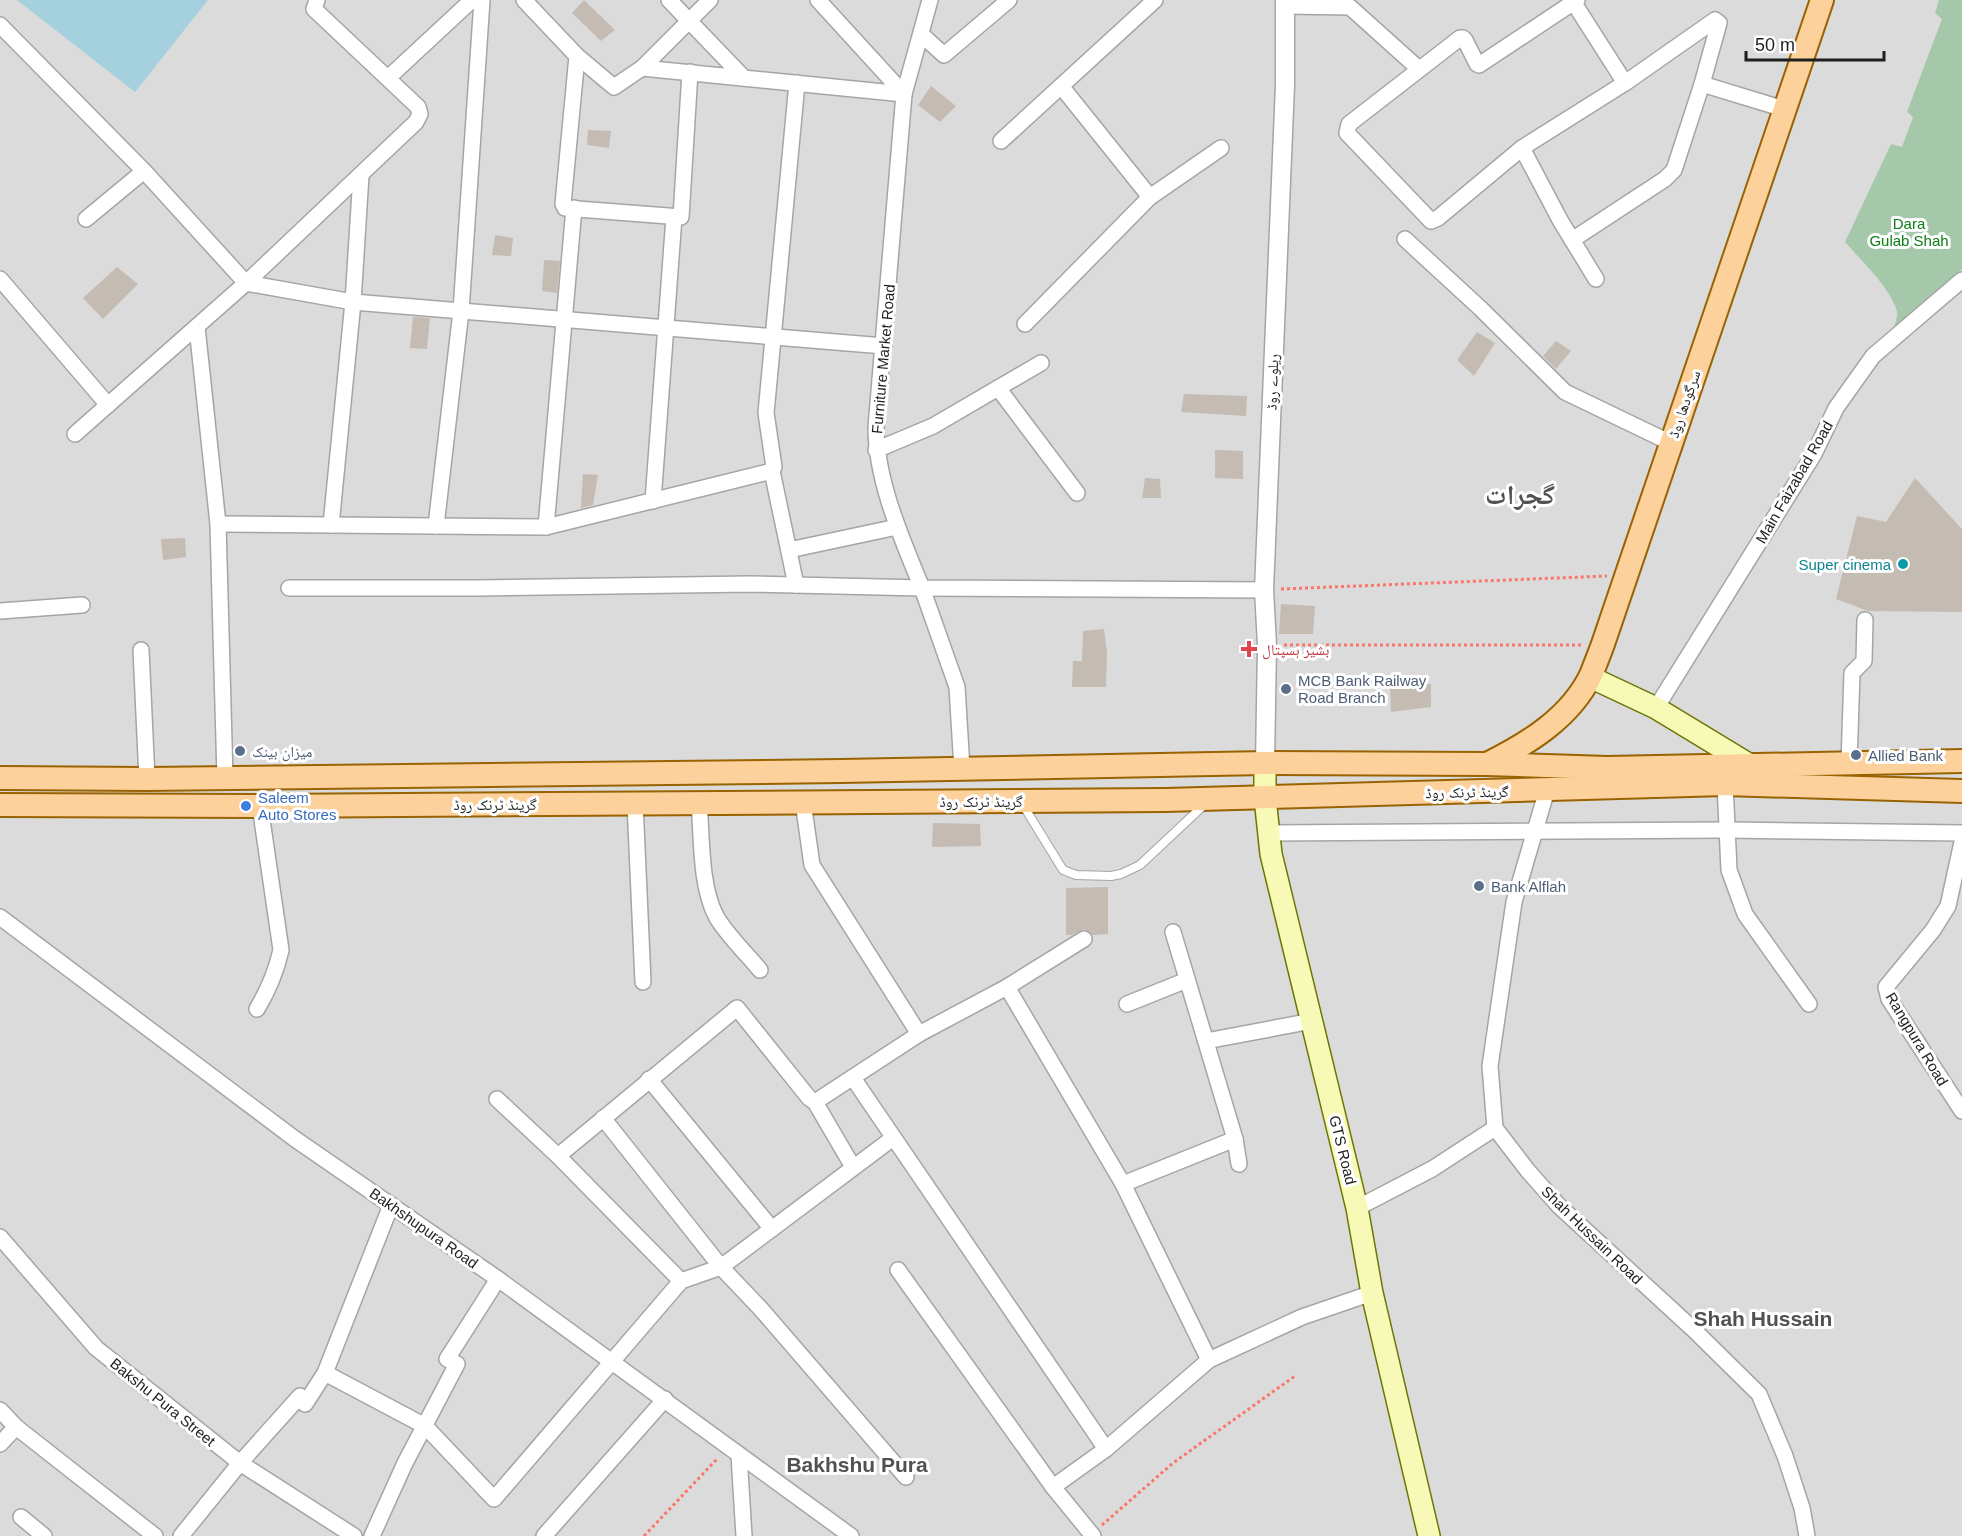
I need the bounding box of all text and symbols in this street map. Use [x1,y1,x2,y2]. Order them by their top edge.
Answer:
scale bar [1746,24,1884,62]
text: 50 m [1755,35,1795,55]
park label: Dara Gulab Shah [1869,215,1949,249]
street label: Furniture Market Road [868,284,898,434]
street label: ریلوے روڈ [1263,353,1282,411]
street label: سرگودھا روڈ [1665,368,1704,440]
street label: Main Faizabad Road [1752,418,1836,546]
district label: گجرات [1485,480,1555,510]
place label: Super cinema [1798,556,1892,573]
marker: Super cinema [1896,557,1910,571]
marker: بشیر ہسپتال [1240,640,1258,658]
place label: بشیر ہسپتال [1262,641,1329,660]
place label: MCB Bank Railway Road Branch [1298,672,1427,706]
marker: MCB Bank Railway Road Branch [1279,682,1293,696]
place label: میزان بینک [252,743,313,762]
marker: میزان بینک [233,744,247,758]
place label: Allied Bank [1868,747,1944,764]
marker: Allied Bank [1849,748,1863,762]
street label: گرینڈ ٹرنک روڈ [1425,783,1509,802]
place label: Saleem Auto Stores [258,789,336,823]
street label: گرینڈ ٹرنک روڈ [939,793,1023,811]
street label: گرینڈ ٹرنک روڈ [453,796,537,814]
marker: Saleem Auto Stores [239,799,253,813]
place label: Bank Alflah [1491,878,1566,895]
marker: Bank Alflah [1472,879,1486,893]
street label: Rangpura Road [1882,989,1952,1089]
street label: GTS Road [1326,1114,1360,1186]
street label: Shah Hussain Road [1538,1183,1646,1287]
street label: Bakhshupura Road [367,1184,481,1272]
district label: Shah Hussain [1694,1307,1832,1330]
street label: Bakshu Pura Street [107,1354,220,1450]
district label: Bakhshu Pura [786,1453,928,1476]

